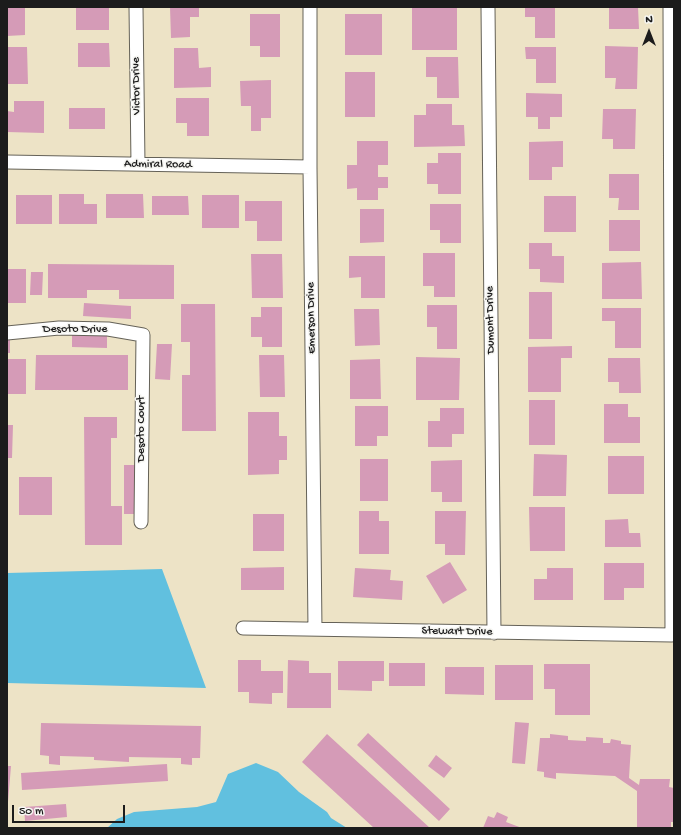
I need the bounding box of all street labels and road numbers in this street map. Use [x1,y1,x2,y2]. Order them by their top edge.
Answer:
street label: Victor Drive [129,57,145,115]
street label: Admiral Road [124,157,192,173]
street label: Emerson Drive [304,282,320,354]
street label: Dumont Drive [483,286,499,354]
street label: Desoto Drive [43,323,107,337]
street label: Desoto Court [135,396,149,462]
street label: Stewart Drive [421,624,493,640]

